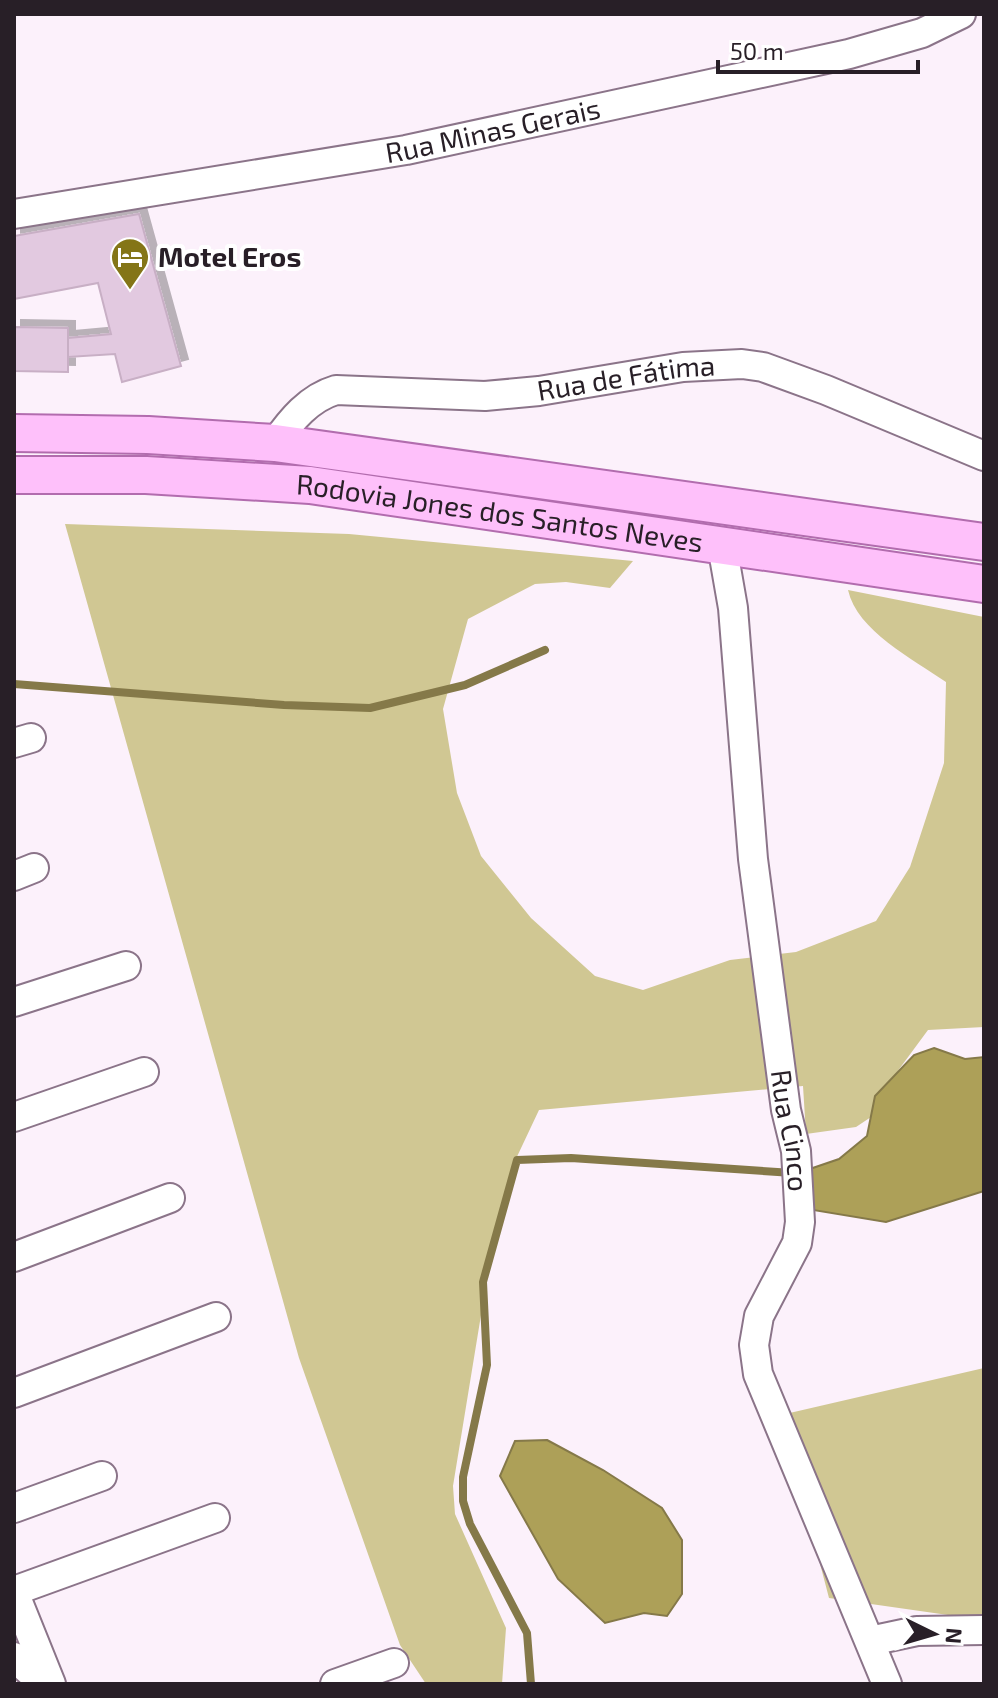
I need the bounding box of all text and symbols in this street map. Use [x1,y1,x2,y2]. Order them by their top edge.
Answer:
scale bar [718,24,918,74]
text: 50 m [730,36,784,65]
street label: Rua Minas Gerais [383,90,603,169]
hotel icon: Motel Eros [109,236,151,291]
place label: Motel Eros [158,239,301,273]
street label: Rua de Fátima [534,347,716,407]
street label: Rodovia Jones dos Santos Neves [295,466,705,559]
street label: Rua Cinco [765,1067,816,1192]
north arrow [894,1594,974,1674]
text: N [941,1627,969,1645]

